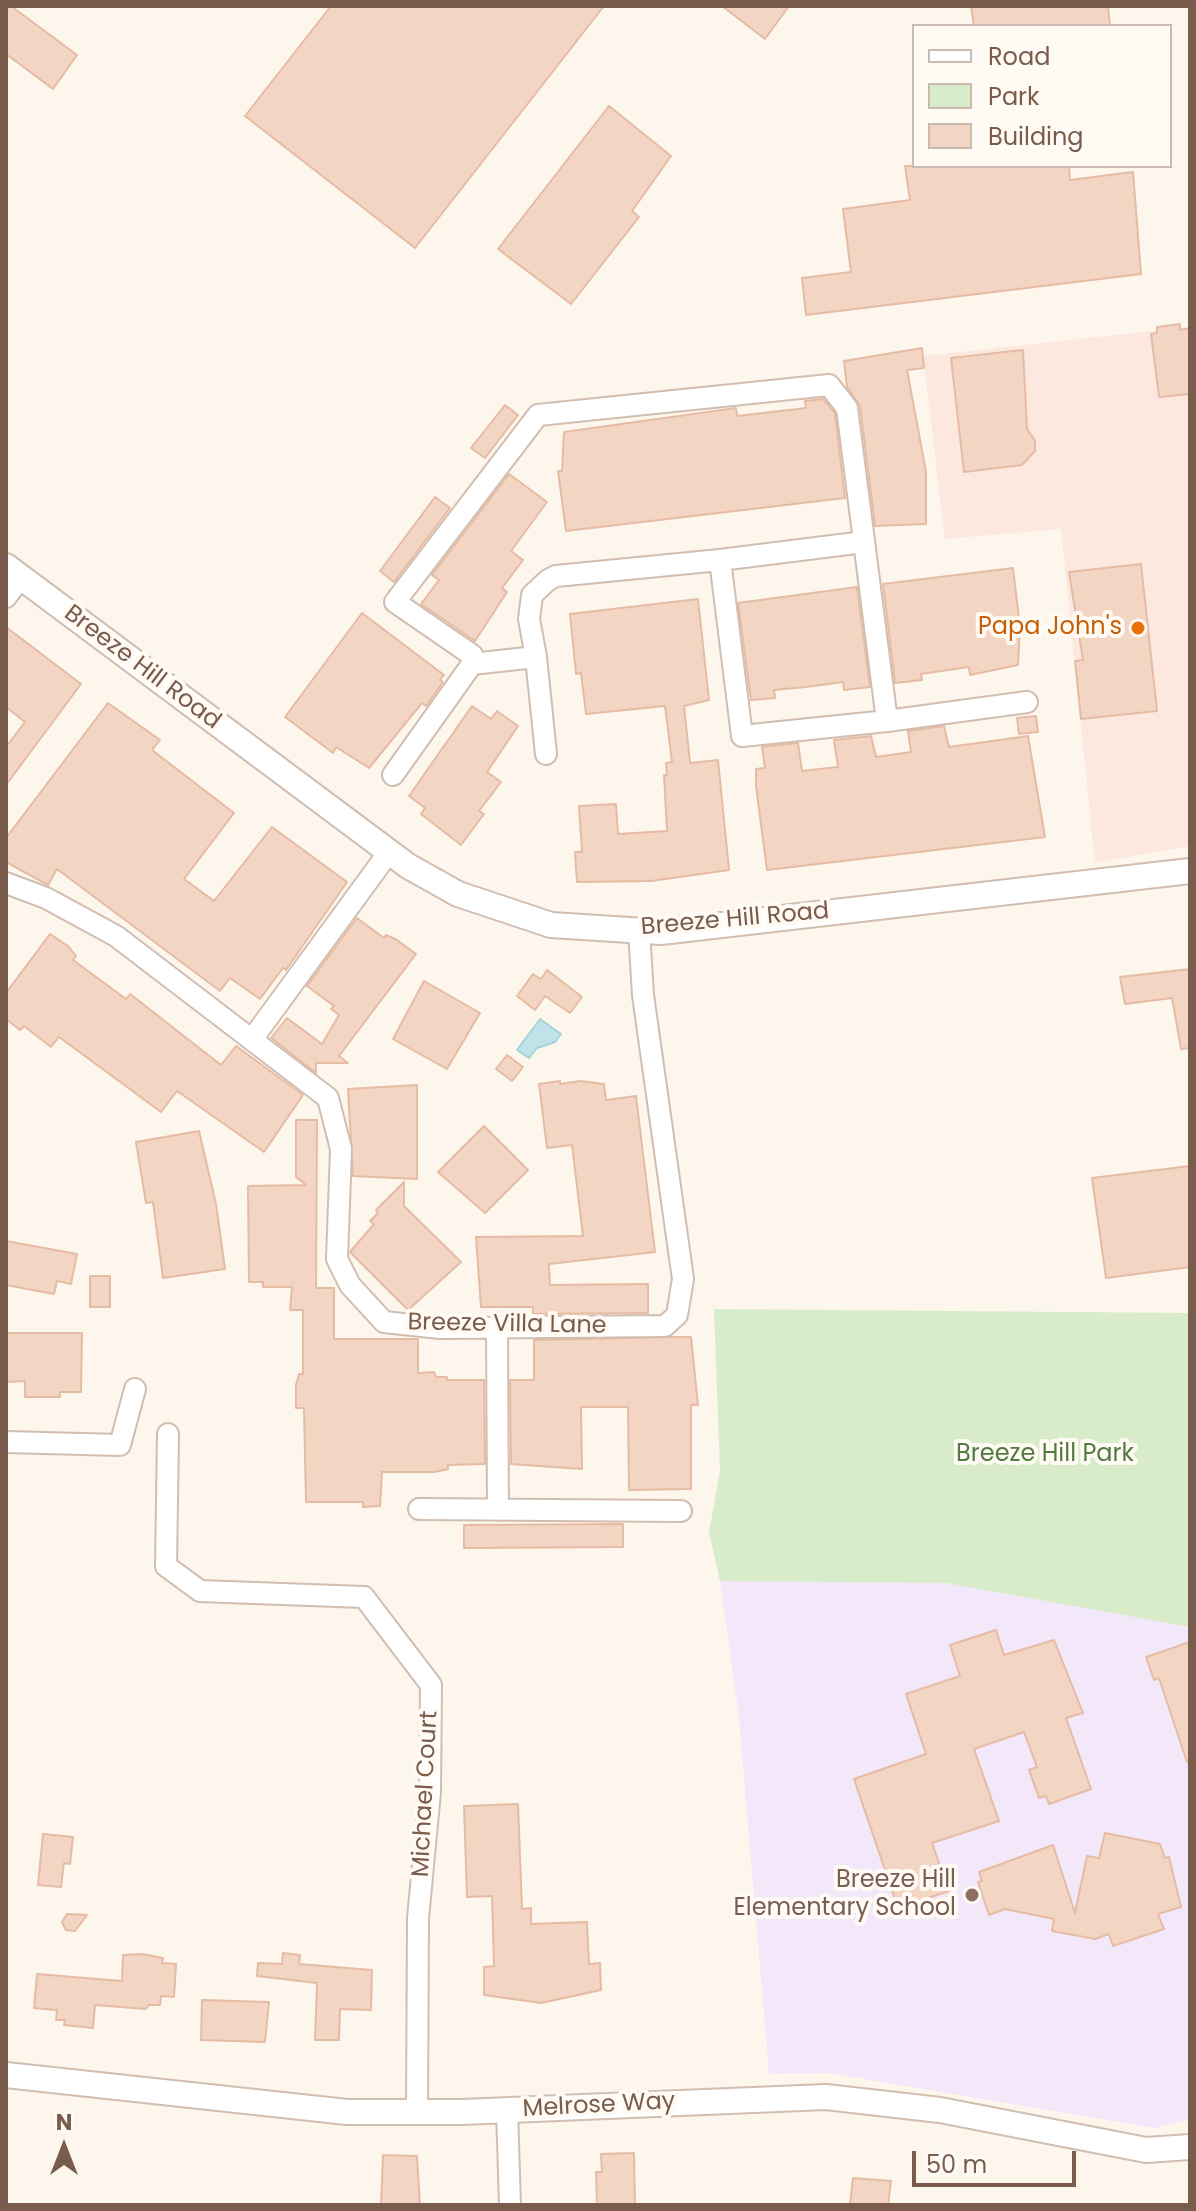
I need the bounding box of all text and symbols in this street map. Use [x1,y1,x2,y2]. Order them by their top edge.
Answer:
legend [912,24,1172,168]
text: Road [988,40,1050,73]
text: Park [988,80,1039,113]
text: Building [988,120,1084,153]
street label: Breeze Hill Road [58,600,226,736]
place label: Papa John's [978,614,1122,642]
marker: Papa John's [1129,619,1147,637]
street label: Breeze Hill Road [640,897,830,943]
street label: Breeze Villa Lane [407,1309,607,1341]
park label: Breeze Hill Park [956,1441,1134,1469]
street label: Michael Court [407,1710,445,1878]
place label: Breeze Hill Elementary School [733,1867,956,1923]
marker: Breeze Hill Elementary School [963,1886,981,1904]
street label: Melrose Way [522,2088,676,2124]
north arrow [24,2107,104,2187]
text: N [56,2107,72,2138]
scale bar [916,2135,1080,2185]
text: 50 m [926,2148,987,2181]

